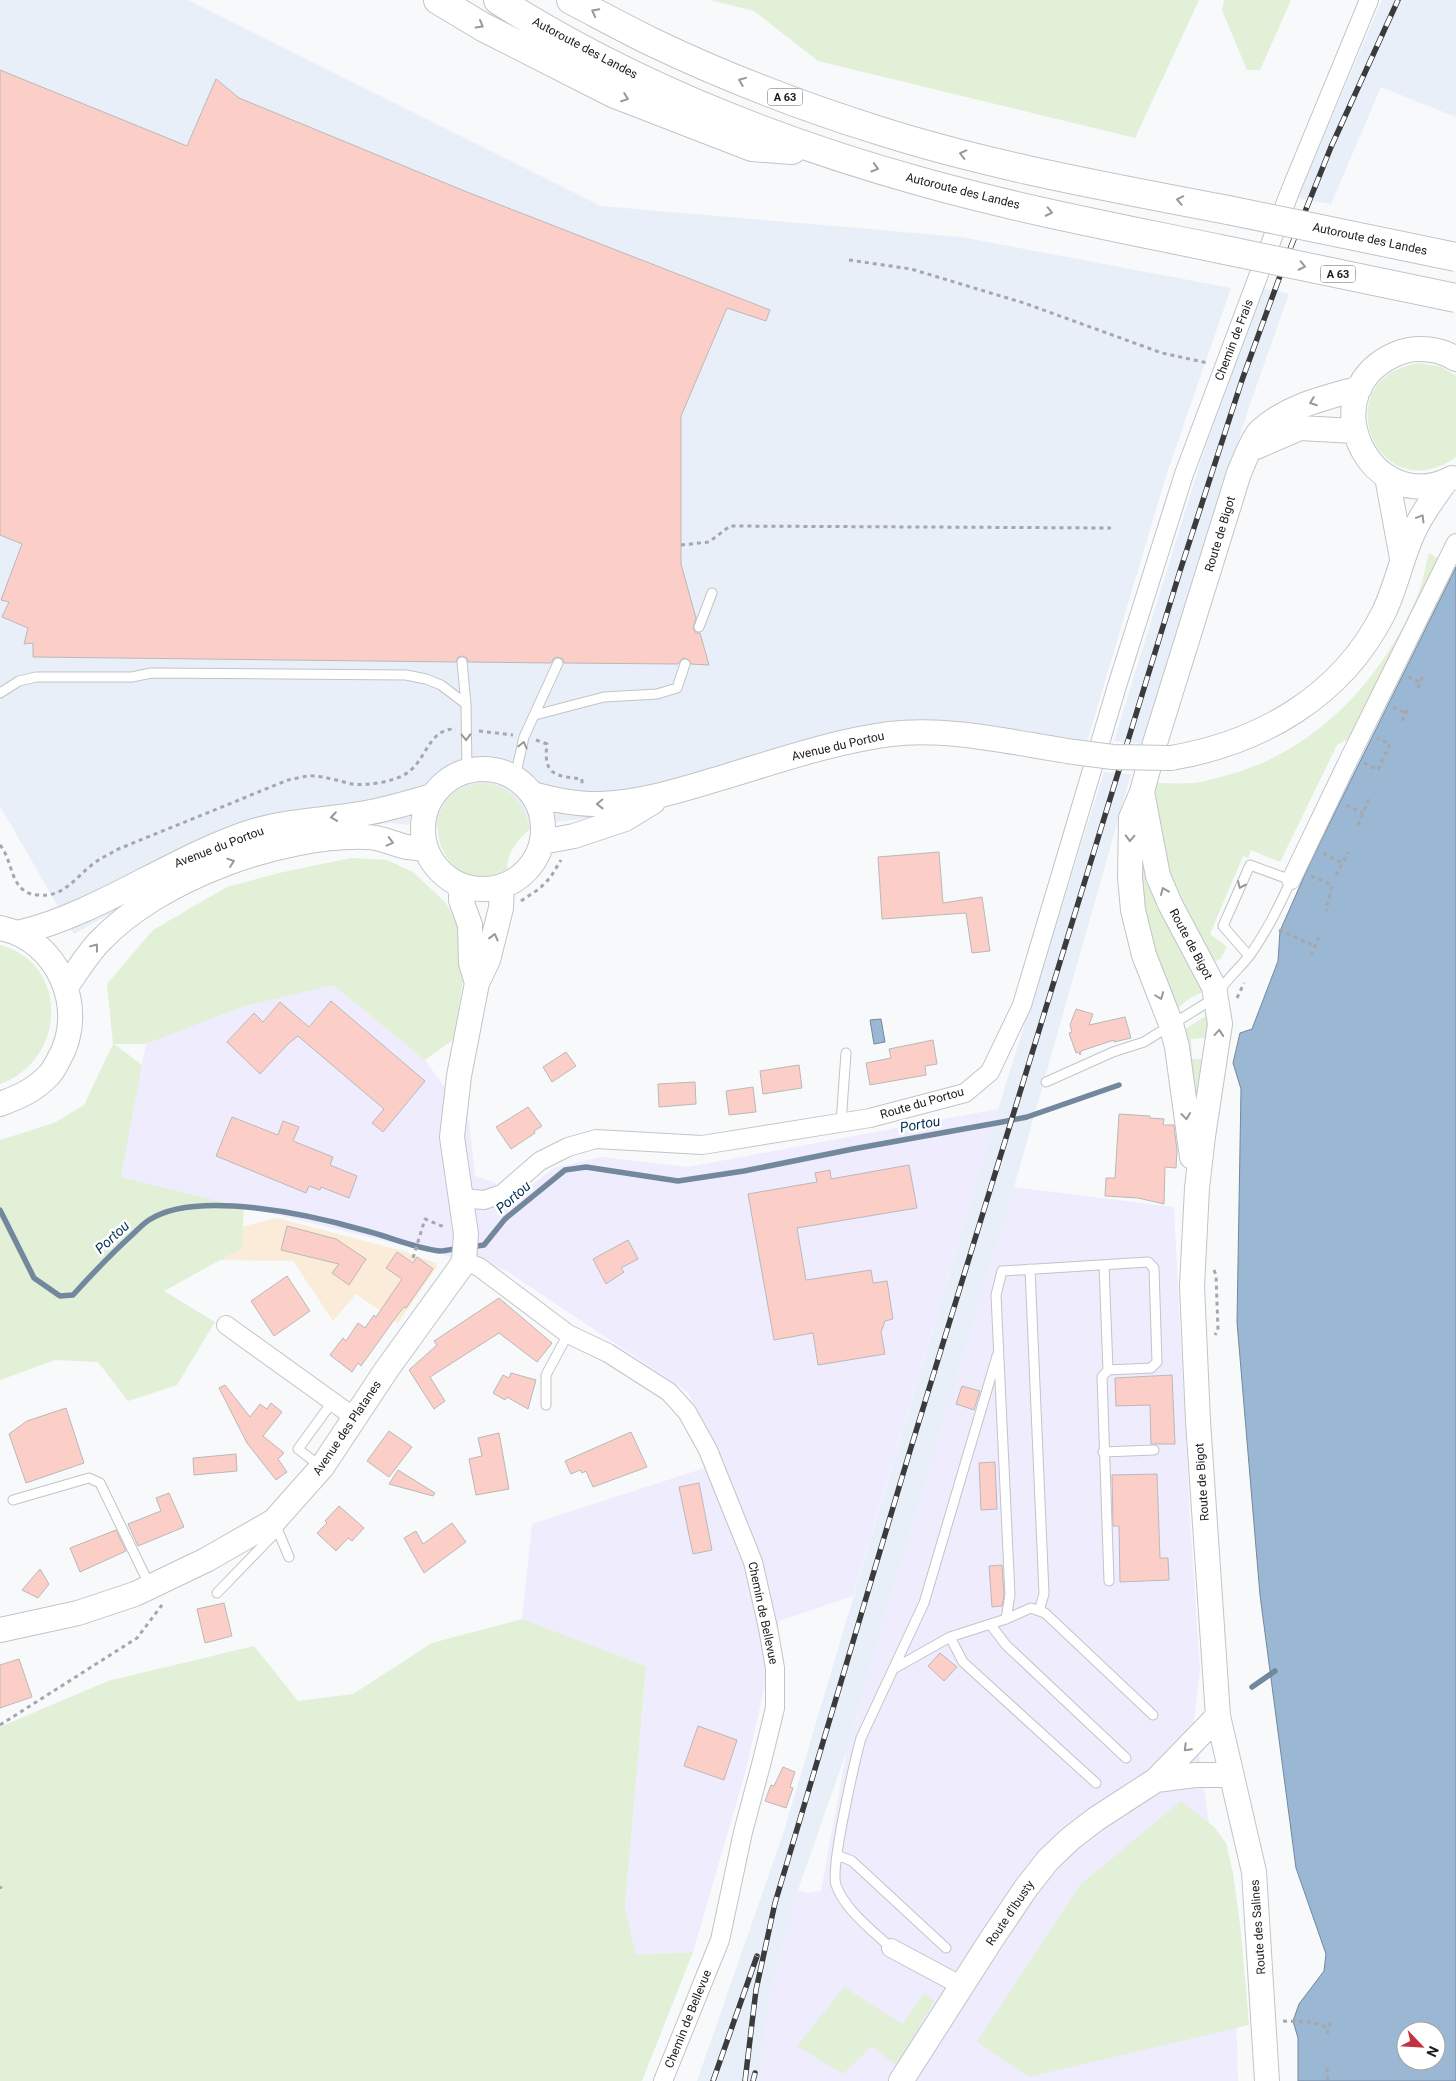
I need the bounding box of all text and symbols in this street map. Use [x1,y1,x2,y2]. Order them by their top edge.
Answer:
one-way arrow [591,8,600,18]
street label: Autoroute des Landes [530,14,640,82]
one-way arrow [475,19,484,29]
one-way arrow [738,76,747,87]
road number: A 63 [768,88,802,105]
one-way arrow [620,92,629,102]
one-way arrow [959,149,967,159]
one-way arrow [870,162,879,172]
street label: Autoroute des Landes [905,170,1021,212]
one-way arrow [1175,196,1184,206]
one-way arrow [1045,207,1054,217]
street label: Autoroute des Landes [1311,220,1429,258]
one-way arrow [1298,261,1306,271]
road number: A 63 [1320,266,1356,282]
street label: Chemin de Frais [1212,297,1256,383]
one-way arrow [1309,396,1318,406]
street label: Route de Bigot [1202,495,1238,573]
one-way arrow [1414,515,1424,524]
street label: Avenue du Portou [790,729,886,763]
one-way arrow [461,734,472,742]
one-way arrow [517,741,528,750]
one-way arrow [596,798,604,809]
one-way arrow [329,811,337,822]
street label: Avenue du Portou [172,824,266,870]
one-way arrow [1125,835,1135,843]
one-way arrow [385,837,394,847]
one-way arrow [227,858,235,868]
one-way arrow [1236,880,1247,889]
one-way arrow [1160,887,1171,896]
street label: Route de Bigot [1166,906,1216,982]
one-way arrow [488,933,499,942]
one-way arrow [89,943,98,953]
one-way arrow [1154,991,1164,1000]
one-way arrow [1214,1028,1225,1036]
street label: Route du Portou [878,1084,966,1122]
water label: Portou [898,1112,942,1136]
one-way arrow [1180,1112,1191,1120]
water label: Portou [492,1177,534,1216]
water label: Portou [92,1217,133,1257]
street label: Avenue des Platanes [310,1378,384,1478]
street label: Route de Bigot [1192,1442,1212,1521]
street label: Chemin de Bellevue [745,1560,781,1666]
one-way arrow [1184,1742,1193,1751]
street label: Route d'Ibusty [983,1878,1037,1948]
street label: Route des Salines [1248,1879,1268,1975]
street label: Chemin de Bellevue [662,1968,714,2070]
north arrow [1396,2021,1446,2071]
text: N [1423,2044,1442,2059]

